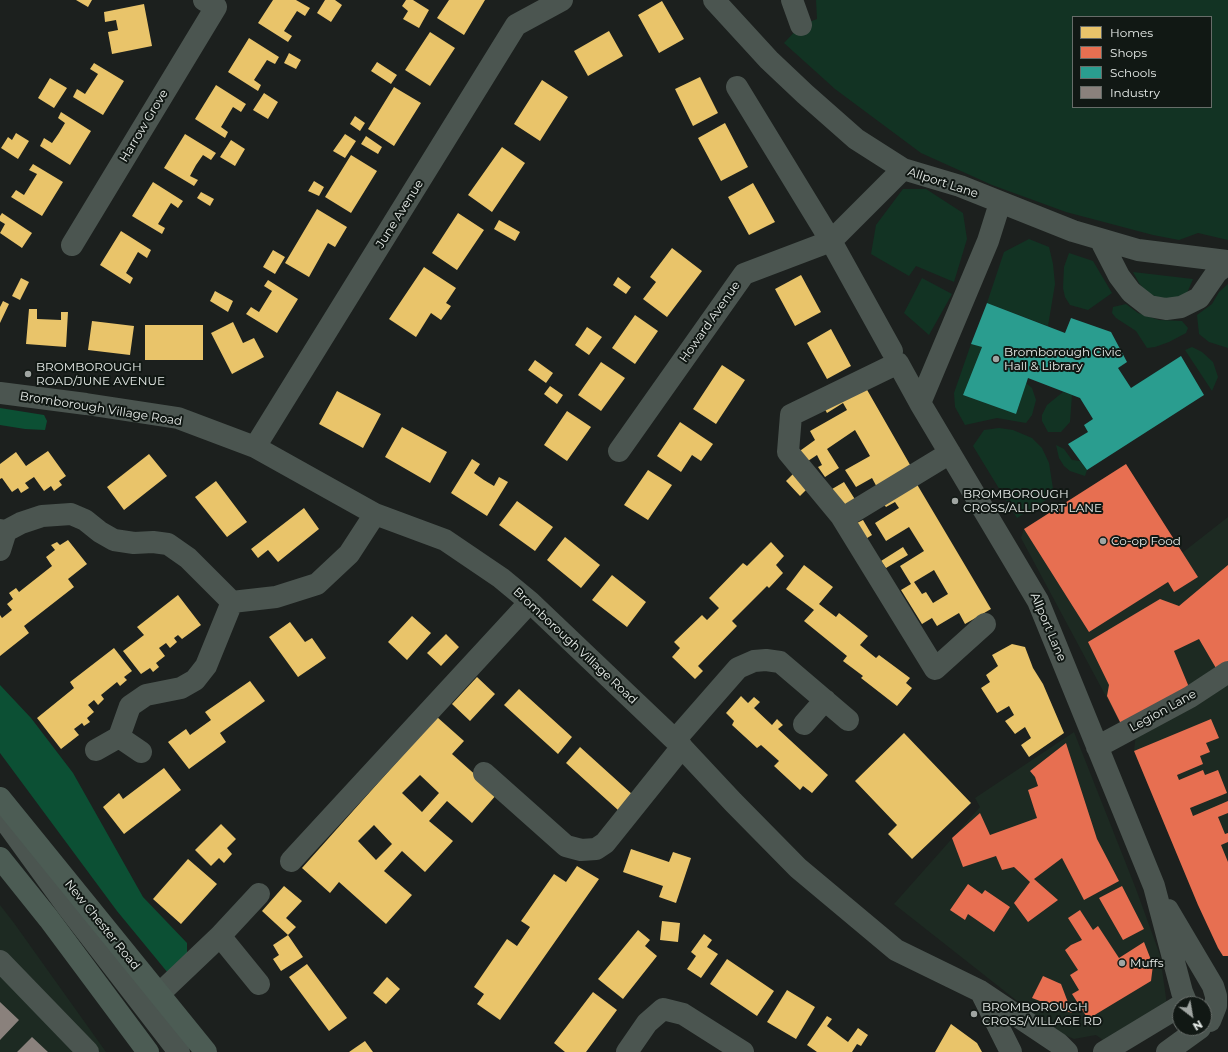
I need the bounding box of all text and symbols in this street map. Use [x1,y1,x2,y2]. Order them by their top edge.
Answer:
legend [1072,16,1212,108]
text: Homes [1110,25,1153,40]
text: Shops [1110,45,1147,60]
text: Schools [1110,65,1156,80]
text: Industry [1110,85,1160,100]
street label: Harrow Grove [117,87,171,165]
street label: Allport Lane [906,165,980,201]
street label: June Avenue [373,177,427,251]
street label: Howard Avenue [677,279,743,365]
place label: Bromborough Civic Hall & Library [1004,345,1122,373]
marker: Bromborough Civic Hall & Library [991,354,1001,364]
place label: BROMBOROUGH ROAD/JUNE AVENUE [36,360,165,388]
marker: BROMBOROUGH ROAD/JUNE AVENUE [23,369,33,379]
street label: Bromborough Village Road [19,389,183,429]
place label: BROMBOROUGH CROSS/ALLPORT LANE [963,487,1102,515]
marker: BROMBOROUGH CROSS/ALLPORT LANE [950,496,960,506]
place label: Co-op Food [1111,534,1181,548]
marker: Co-op Food [1098,536,1108,546]
street label: Bromborough Village Road [510,585,640,707]
street label: Allport Lane [1027,590,1069,664]
street label: Legion Lane [1127,687,1199,735]
street label: New Chester Road [61,877,143,973]
place label: Muffs [1130,956,1164,970]
marker: Muffs [1117,958,1127,968]
north arrow [1172,996,1212,1036]
place label: BROMBOROUGH CROSS/VILLAGE RD [982,1000,1102,1028]
marker: BROMBOROUGH CROSS/VILLAGE RD [969,1009,979,1019]
text: N [1190,1017,1205,1034]

